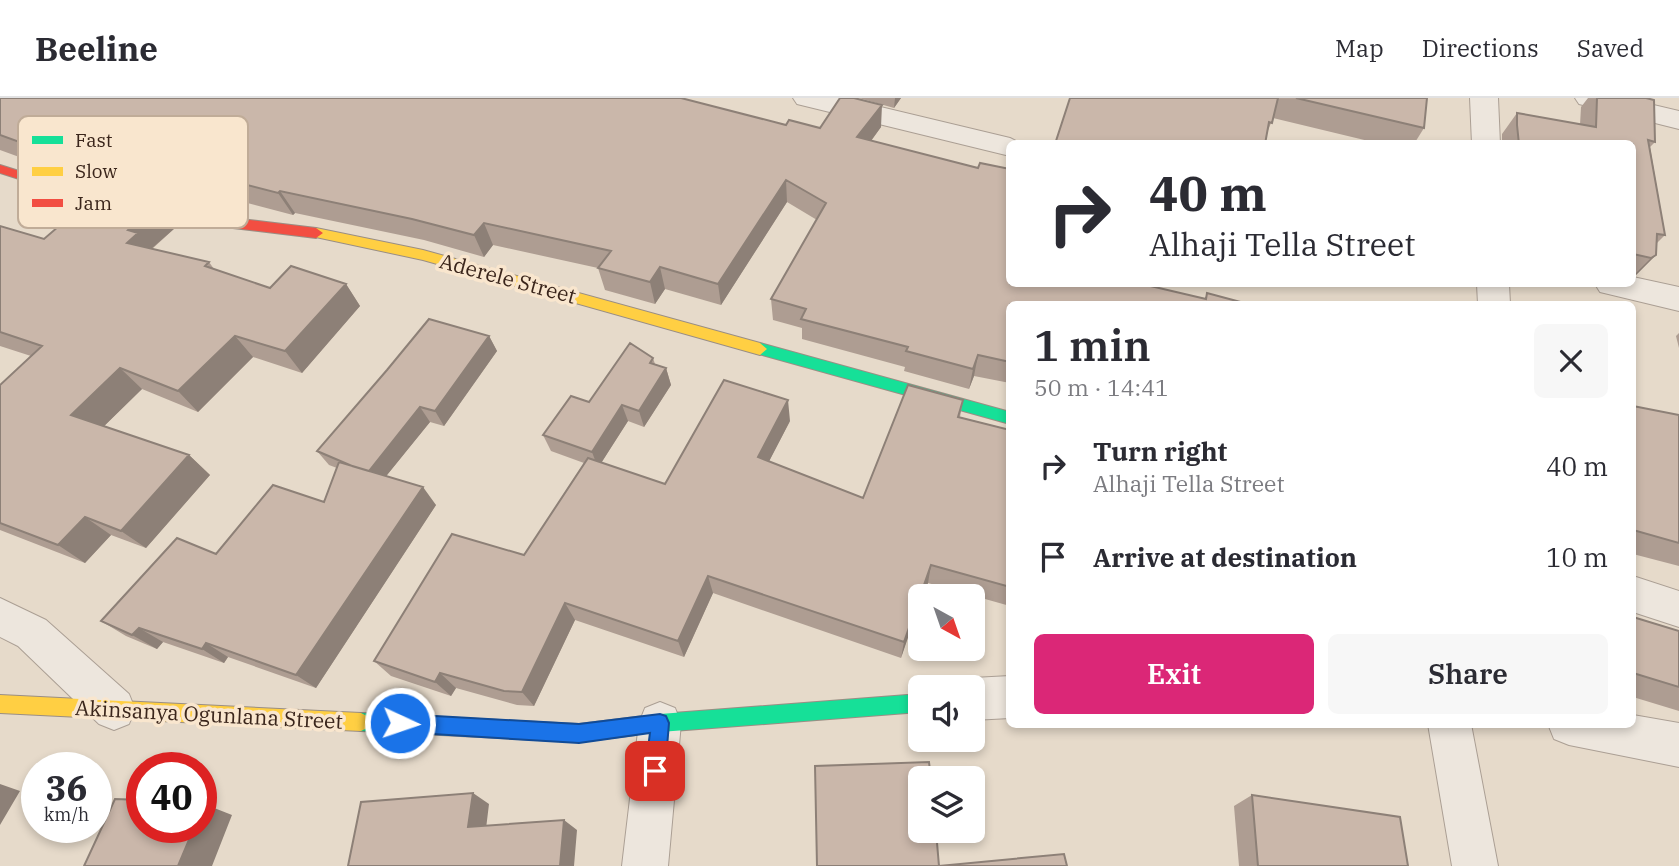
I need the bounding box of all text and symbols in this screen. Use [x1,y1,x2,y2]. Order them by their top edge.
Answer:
text: Beeline [35,27,158,70]
text: Map [1335,32,1384,64]
text: Directions [1422,32,1539,64]
text: Saved [1577,32,1644,64]
legend [18,116,248,228]
text: Fast [75,128,113,152]
text: Slow [75,159,117,183]
text: 40 m [1149,161,1267,224]
icon: right [1034,168,1125,259]
text: Jam [75,191,112,215]
text: Alhaji Tella Street [1149,223,1415,265]
street label: Aderele Street [437,246,579,310]
text: 1 min [1034,318,1151,373]
button: close [1534,324,1608,398]
text: 50 m · 14:41 [1034,372,1169,402]
text: Turn right [1093,434,1227,468]
icon: right [1034,447,1072,485]
text: 40 m [1546,449,1608,483]
text: Alhaji Tella Street [1093,468,1285,498]
icon: arrive [1034,538,1072,576]
text: Arrive at destination [1093,540,1357,574]
text: 10 m [1546,540,1608,574]
north arrow [908,584,985,662]
map controls [908,584,985,843]
button: Exit [1034,634,1314,714]
button: Share [1328,634,1608,714]
button: sound [908,675,985,752]
position arrow [363,686,437,760]
street label: Akinsanya Ogunlana Street [74,693,344,735]
pin [625,741,685,801]
speed limit sign: 40 [126,752,217,843]
icon: arrive [636,752,674,790]
text: 36 [45,765,88,811]
button: layers [908,766,985,843]
text: km/h [44,803,89,826]

